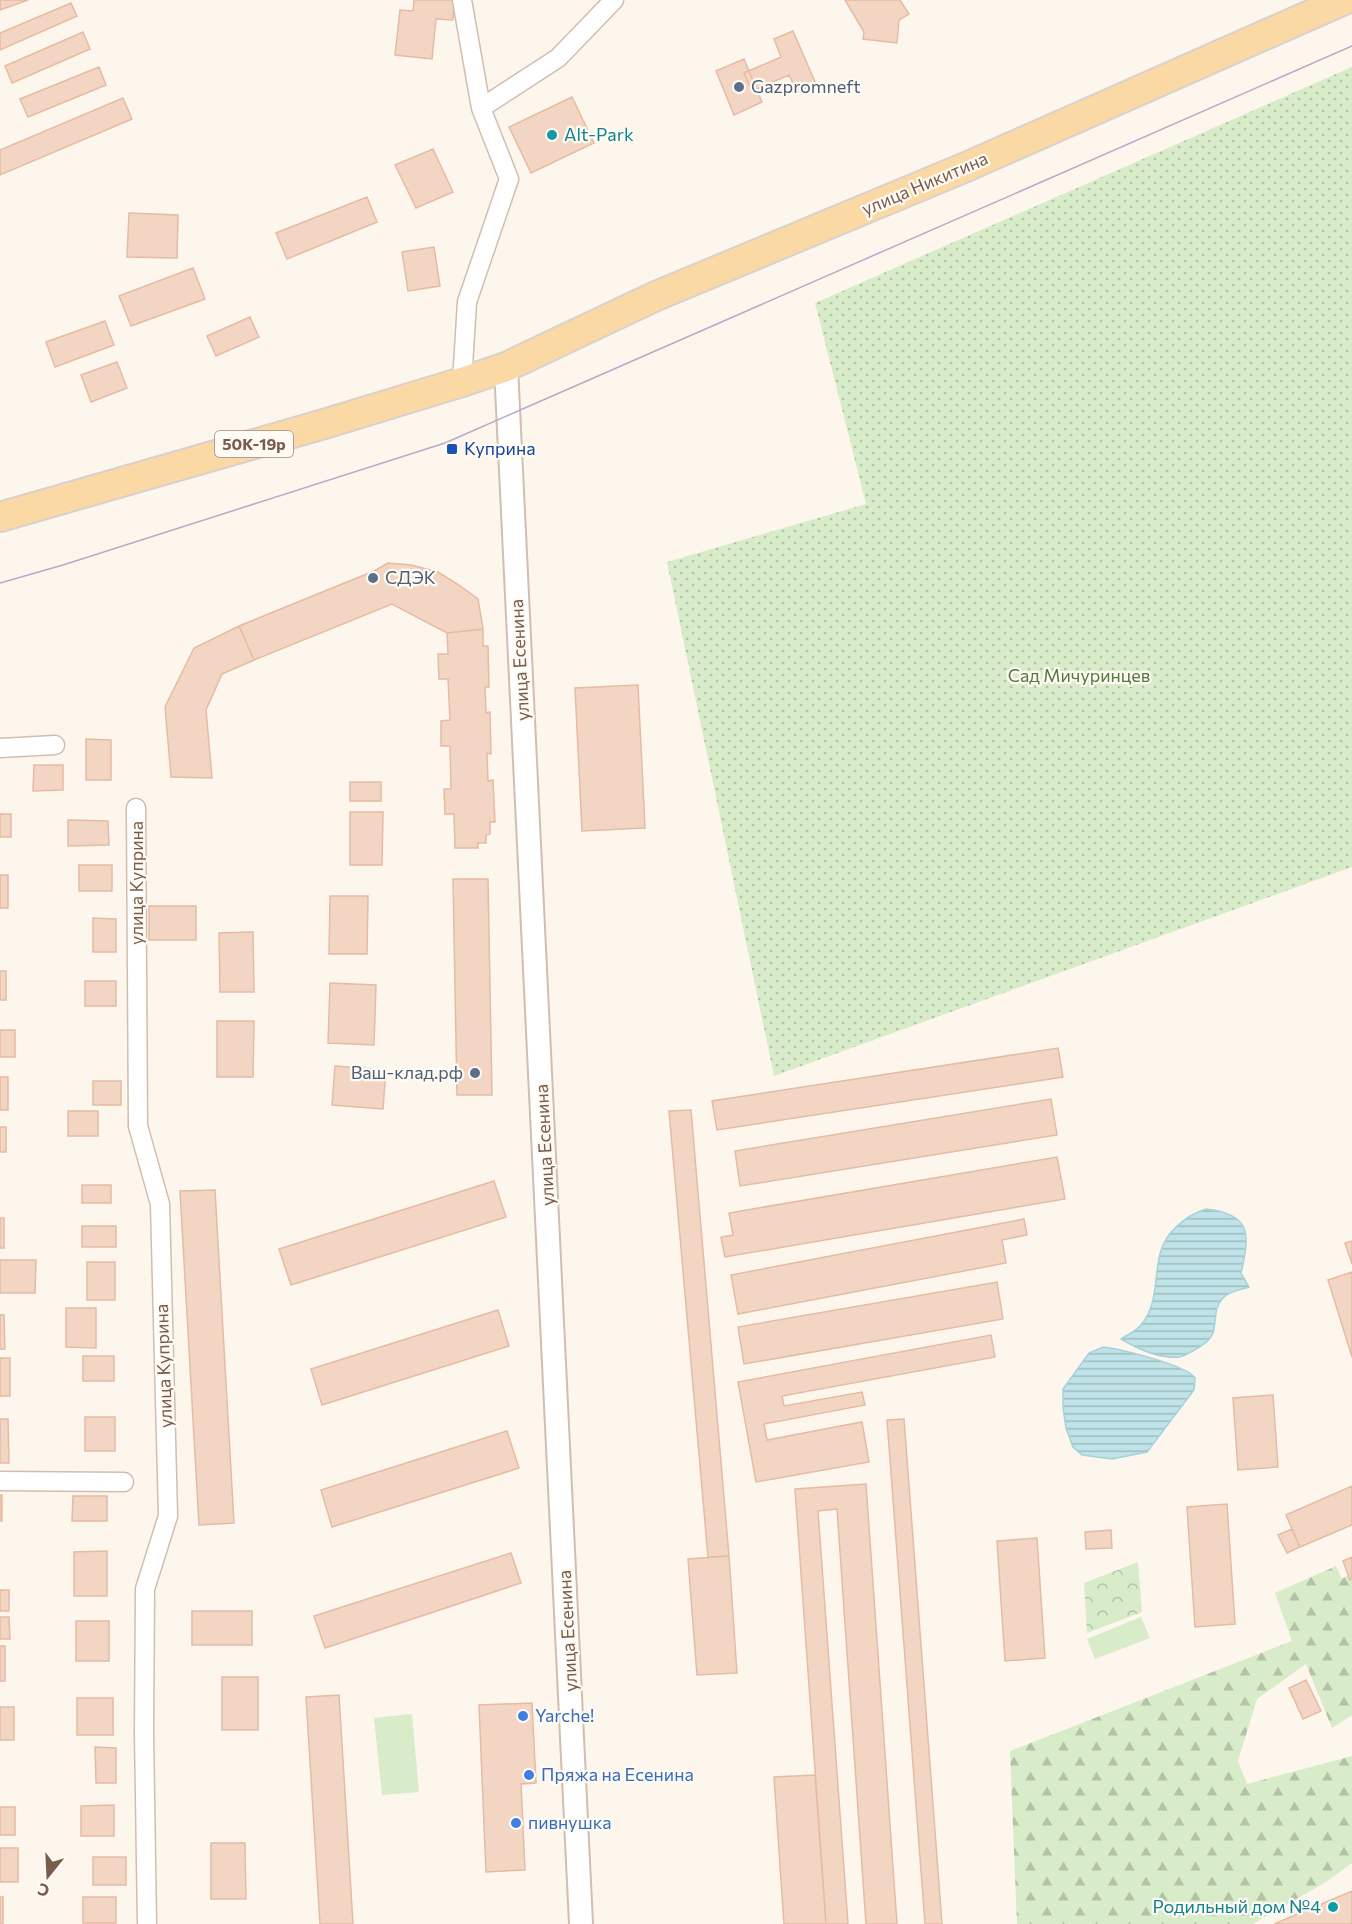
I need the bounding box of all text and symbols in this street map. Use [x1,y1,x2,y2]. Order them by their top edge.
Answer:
place label: Gazpromneft [751,75,861,97]
marker: Gazpromneft [732,80,746,94]
place label: Alt-Park [564,123,634,145]
marker: Alt-Park [545,128,559,142]
street label: улица Никитина [858,147,991,220]
road number: 50К-19р [215,431,293,457]
place label: Куприна [464,437,535,459]
marker: Куприна [445,442,459,456]
place label: СДЭК [385,566,436,588]
marker: СДЭК [366,571,380,585]
street label: улица Есенина [505,599,533,722]
park label: Сад Мичуринцев [1008,664,1150,686]
street label: улица Куприна [125,821,147,945]
place label: Ваш-клад.рф [351,1061,463,1083]
marker: Ваш-клад.рф [468,1066,482,1080]
street label: улица Есенина [530,1084,558,1207]
street label: улица Куприна [150,1304,176,1428]
street label: улица Есенина [553,1570,581,1693]
place label: Yarche! [535,1704,594,1726]
marker: Yarche! [516,1709,530,1723]
place label: Пряжа на Есенина [541,1763,694,1785]
marker: Пряжа на Есенина [522,1768,536,1782]
place label: пивнушка [528,1811,612,1833]
marker: пивнушка [509,1816,523,1830]
north arrow [18,1846,78,1906]
text: С [35,1880,51,1901]
place label: Родильный дом №4 [1152,1895,1321,1917]
marker: Родильный дом №4 [1326,1900,1340,1914]

